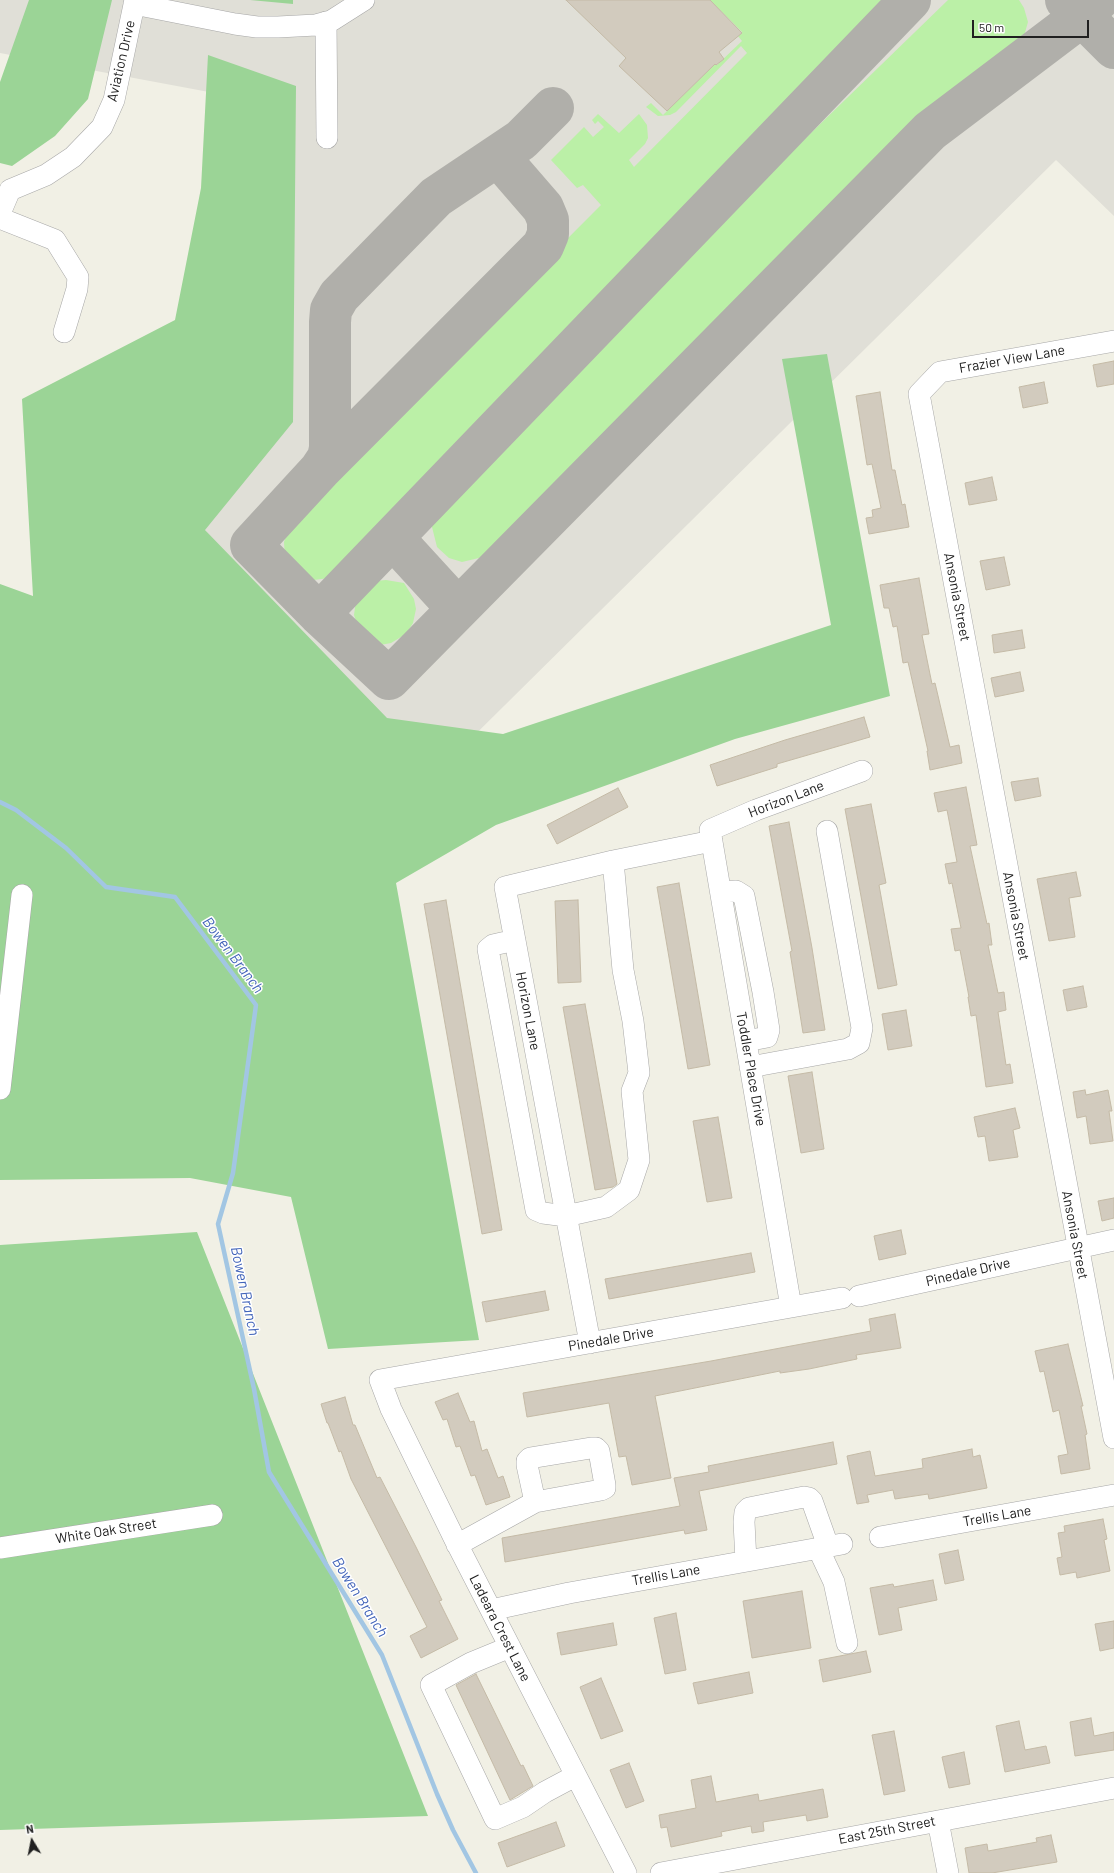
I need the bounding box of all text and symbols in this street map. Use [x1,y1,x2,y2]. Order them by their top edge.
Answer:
scale bar [974,12,1091,38]
street label: Aviation Drive [103,19,139,103]
text: 50 m [979,20,1004,34]
street label: Frazier View Lane [958,341,1066,377]
street label: Ansonia Street [940,551,974,643]
street label: Horizon Lane [746,777,826,821]
street label: Ansonia Street [999,870,1033,962]
water label: Bowen Branch [198,913,268,997]
street label: Horizon Lane [512,970,544,1052]
street label: Toddler Place Drive [733,1011,769,1127]
street label: Ansonia Street [1058,1189,1092,1281]
water label: Bowen Branch [227,1245,263,1337]
street label: Pinedale Drive [924,1254,1012,1290]
street label: Pinedale Drive [567,1323,655,1355]
street label: Trellis Lane [961,1502,1033,1530]
street label: White Oak Street [54,1515,158,1547]
water label: Bowen Branch [328,1554,392,1640]
street label: Trellis Lane [630,1561,702,1589]
street label: Ladeara Crest Lane [466,1572,534,1684]
street label: East 25th Street [837,1812,937,1848]
north arrow [12,1821,52,1861]
text: N [25,1822,35,1836]

